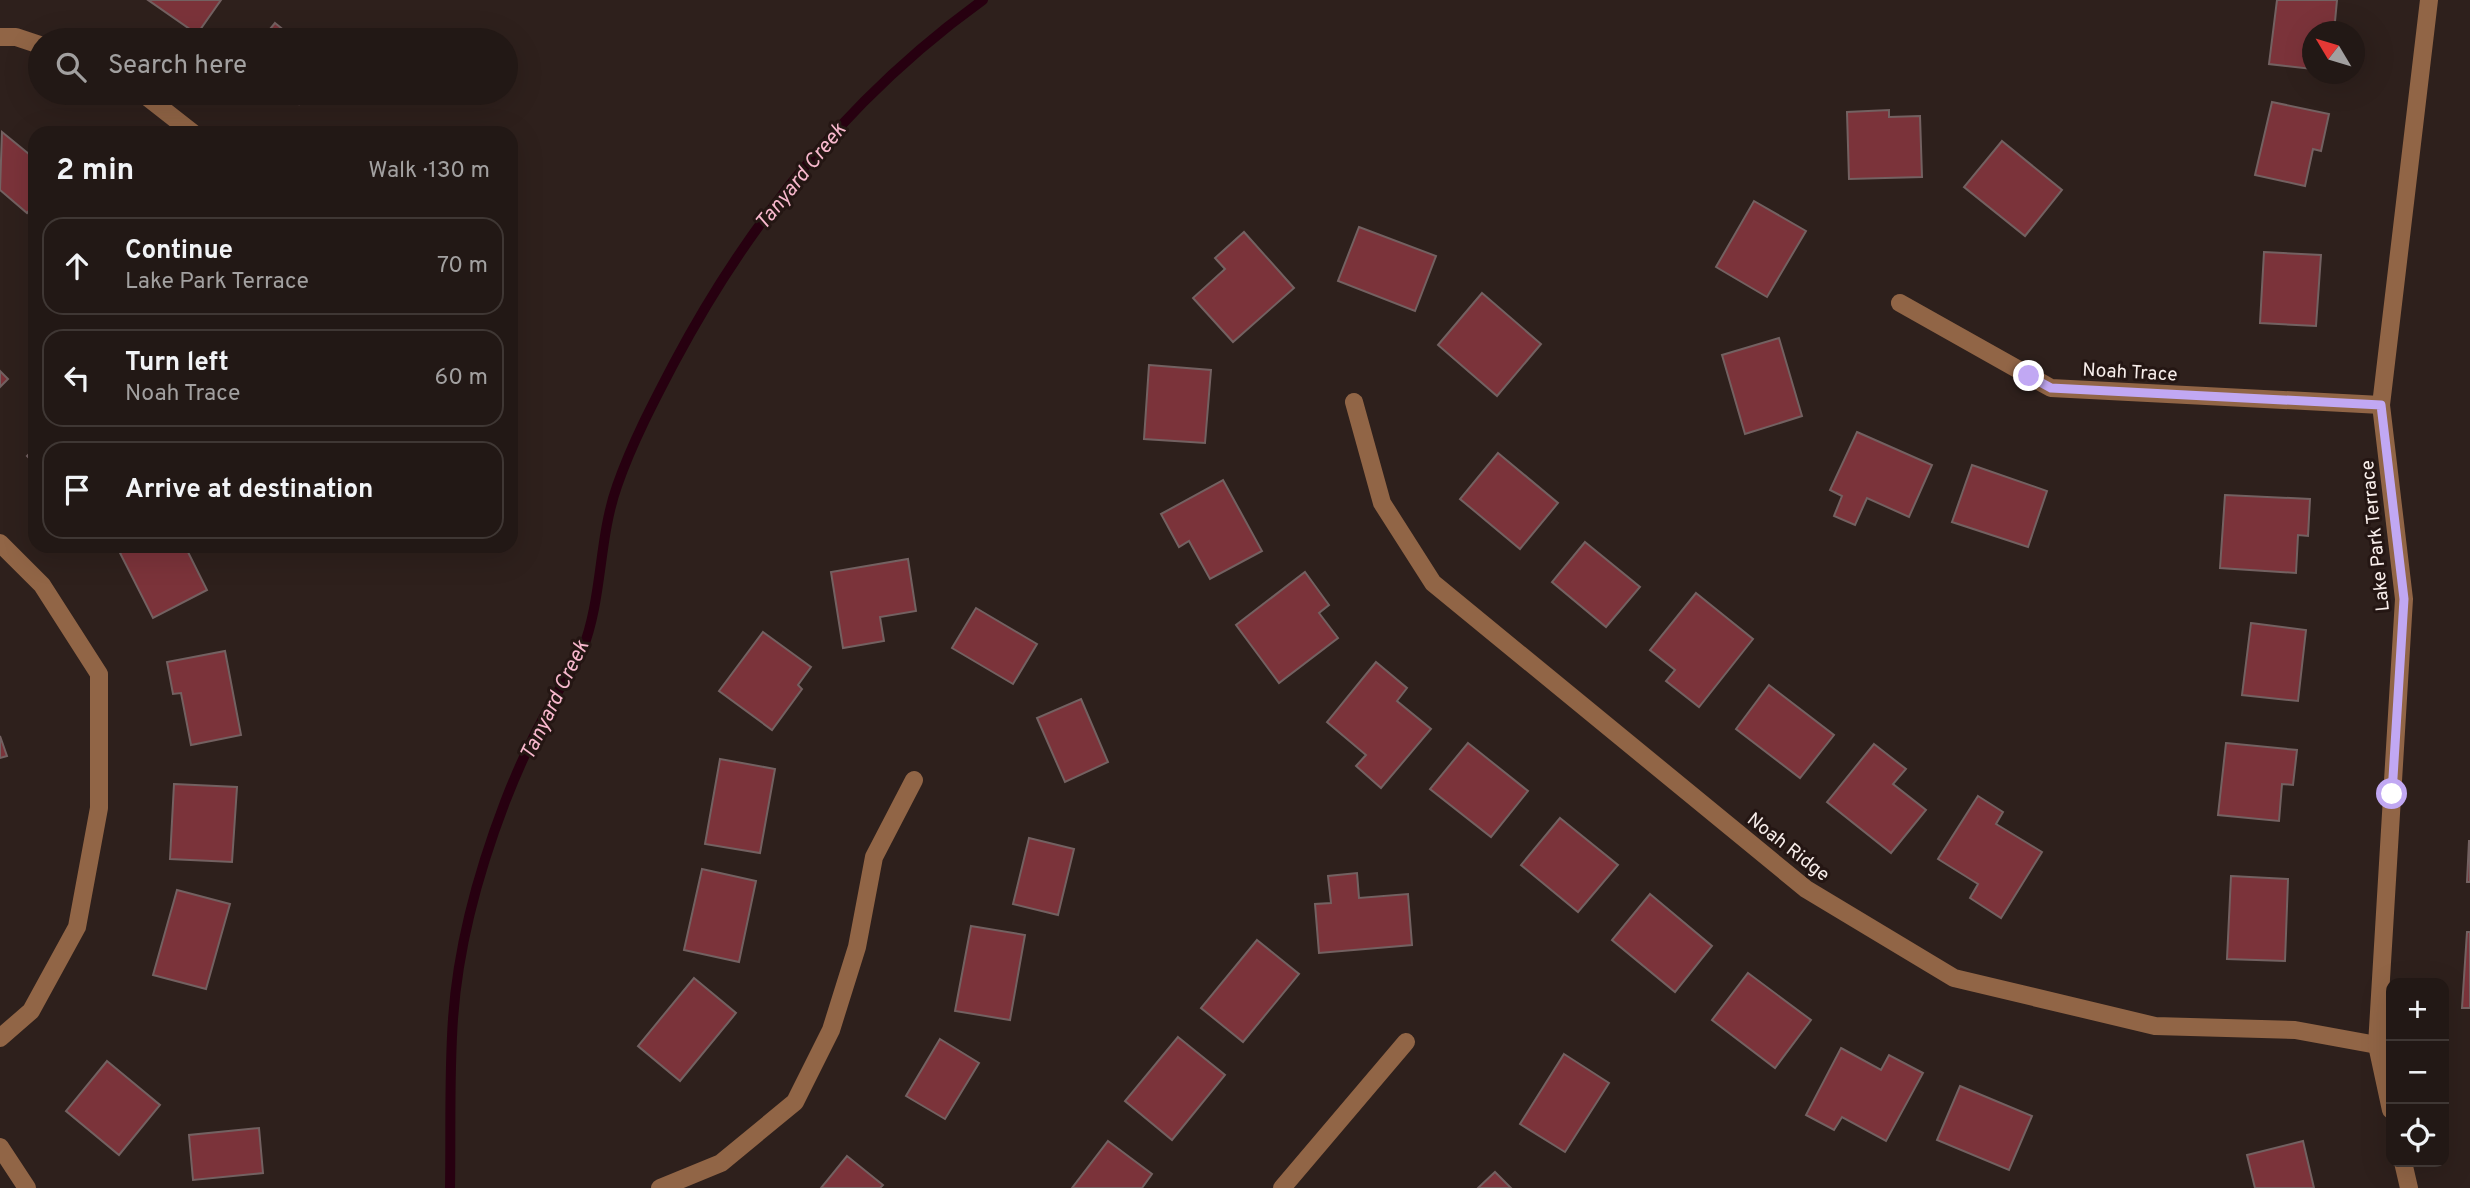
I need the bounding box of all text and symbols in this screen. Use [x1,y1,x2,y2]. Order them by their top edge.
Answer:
north arrow [2302,21,2365,84]
search box [28,28,518,105]
icon: search [52,48,90,86]
text: Search here [108,50,247,83]
water label: Tanyard Creek [750,118,853,236]
text: 2 min [56,153,134,190]
text: Walk · 130 m [368,157,490,186]
text: Continue [125,235,233,268]
icon: ahead [58,247,96,285]
text: 70 m [437,252,488,281]
text: Lake Park Terrace [125,268,309,297]
text: Turn left [125,347,229,380]
icon: left [58,359,96,397]
street label: Noah Trace [2082,359,2178,387]
route end [2013,360,2044,391]
text: 60 m [435,364,488,393]
text: Noah Trace [125,380,240,409]
street label: Lake Park Terrace [2356,459,2396,613]
icon: arrive [58,471,96,509]
text: Arrive at destination [125,474,373,507]
water label: Tanyard Creek [515,636,596,765]
route start [2376,778,2407,809]
street label: Noah Ridge [1742,808,1834,887]
map controls [2386,978,2449,1167]
button: + [2386,978,2449,1041]
button: − [2386,1041,2449,1104]
button: locate [2386,1104,2449,1167]

